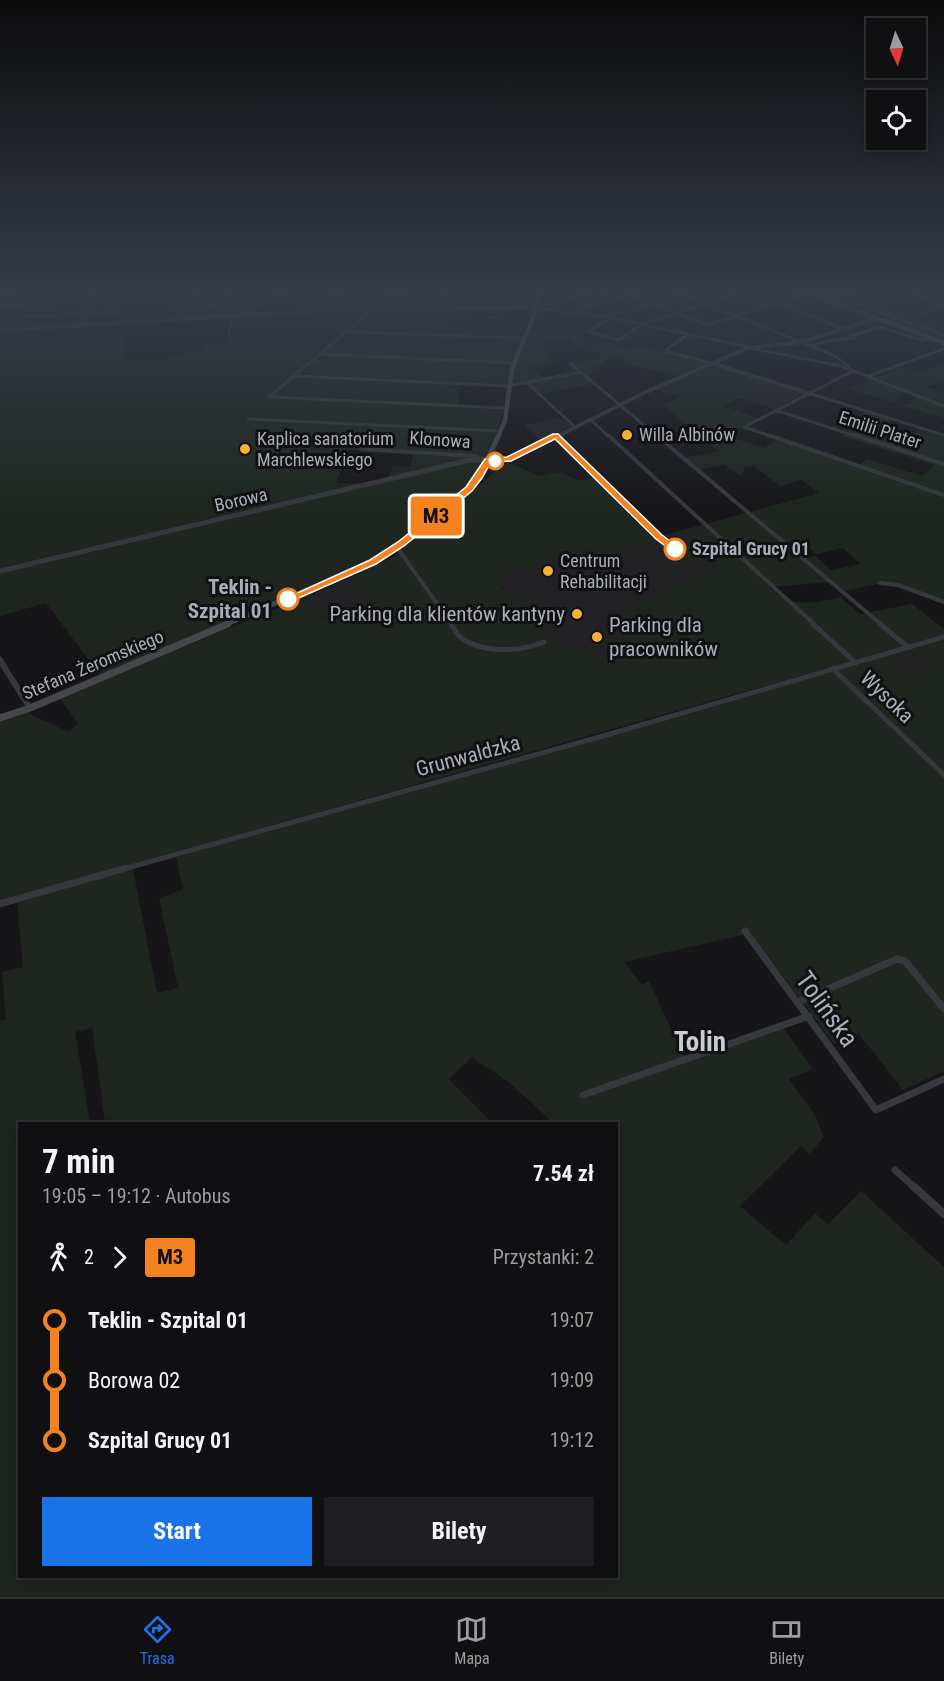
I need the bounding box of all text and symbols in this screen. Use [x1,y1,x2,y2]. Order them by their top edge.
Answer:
north arrow [866,18,926,78]
map controls [866,18,926,150]
button: locate [866,90,926,150]
street label: Emilii Plater [836,406,924,453]
place label: Willa Albinów [639,424,735,445]
street label: Klonowa [409,427,471,452]
place label: Kaplica sanatorium Marchlewskiego [257,428,394,470]
marker: Willa Albinów [620,428,634,442]
marker: Kaplica sanatorium Marchlewskiego [238,442,252,456]
unlabelled marker [486,452,504,470]
street label: Borowa [212,483,269,516]
line badge: M3 [409,496,463,536]
text: M3 [423,504,449,528]
marker: Szpital Grucy 01 [664,538,686,560]
place label: Szpital Grucy 01 [692,538,810,559]
place label: Centrum Rehabilitacji [560,550,647,592]
marker: Centrum Rehabilitacji [541,564,555,578]
place label: Teklin - Szpital 01 [188,575,272,623]
marker: Teklin - Szpital 01 [277,588,299,610]
place label: Parking dla klientów kantyny [330,602,565,626]
marker: Parking dla klientów kantyny [570,607,584,621]
place label: Parking dla pracowników [609,613,718,661]
street label: Stefana Żeromskiego [19,625,167,704]
marker: Parking dla pracowników [590,630,604,644]
street label: Wysoka [856,666,918,728]
street label: Grunwaldzka [413,731,523,781]
street label: Tolińska [790,965,864,1053]
district label: Tolin [674,1026,726,1058]
text: 7 min [42,1142,115,1181]
text: 7.54 zł [533,1161,594,1186]
text: 19:05 – 19:12 · Autobus [42,1184,231,1208]
icon: walk [42,1241,75,1274]
icon: forward [103,1241,136,1274]
text: 2 [84,1245,94,1269]
text: M3 [157,1245,183,1269]
text: Przystanki: 2 [493,1245,594,1269]
text: Teklin - Szpital 01 [88,1308,248,1333]
text: 19:07 [550,1308,594,1332]
text: Borowa 02 [88,1368,180,1393]
text: 19:09 [550,1368,594,1392]
text: Szpital Grucy 01 [88,1428,232,1453]
text: 19:12 [550,1428,594,1452]
button: Start [42,1497,312,1566]
button: Bilety [324,1497,594,1566]
tab: Trasa [140,1613,175,1668]
tab: Mapa [454,1613,490,1668]
tab: Bilety [769,1613,804,1668]

